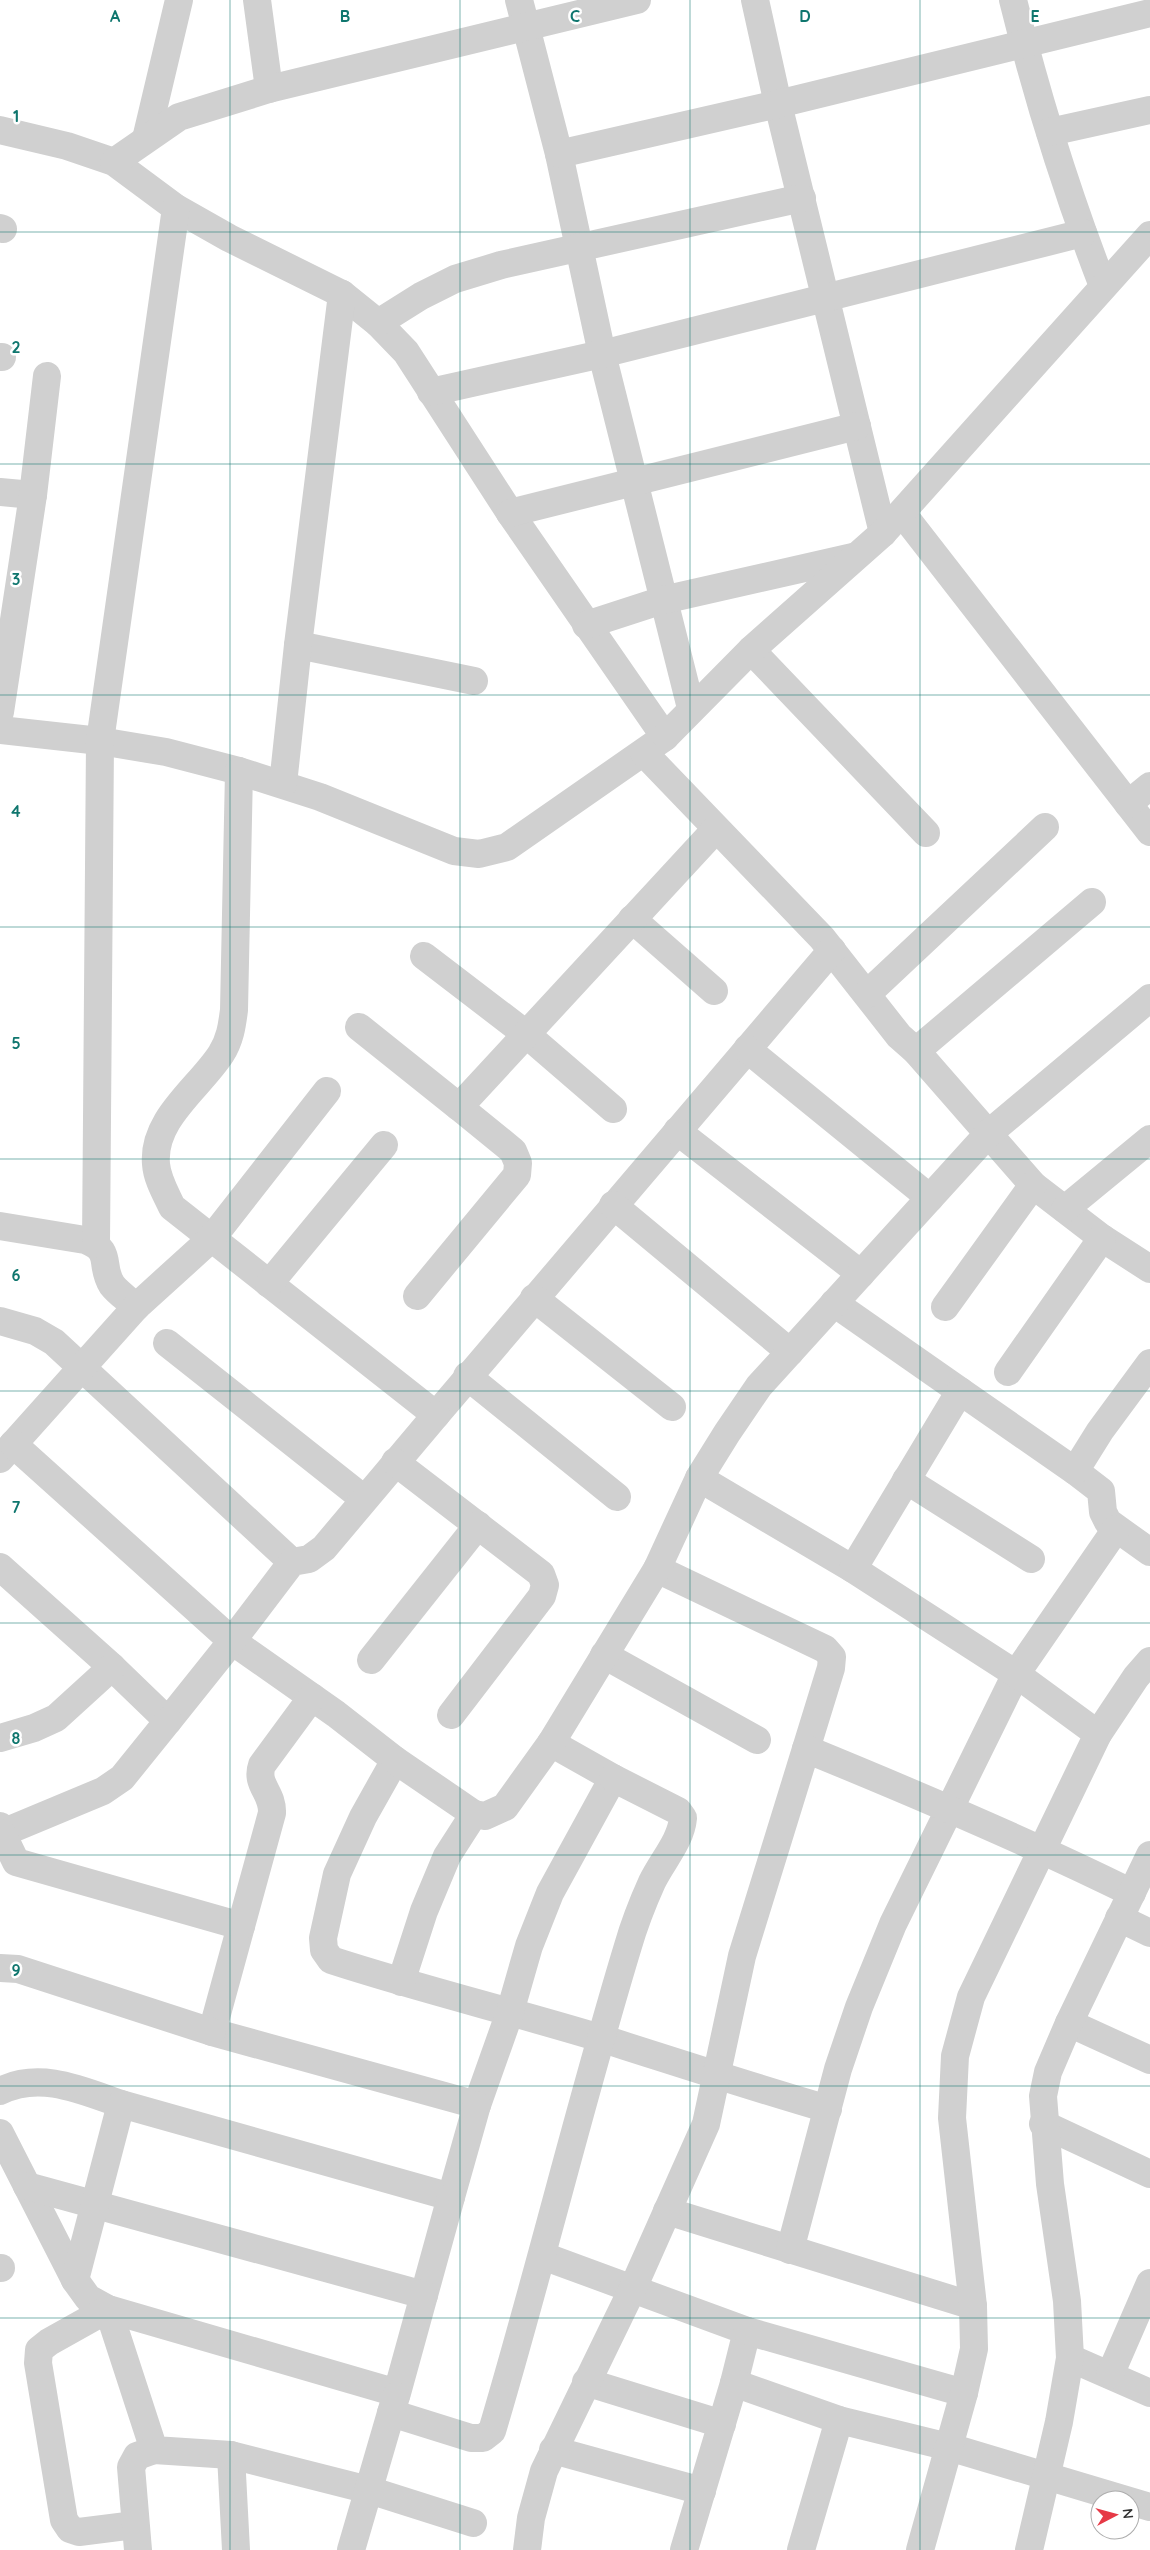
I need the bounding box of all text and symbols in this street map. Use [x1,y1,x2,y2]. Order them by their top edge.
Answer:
text: A [110,6,121,26]
text: B [340,6,350,26]
text: C [570,6,580,26]
text: D [799,6,811,26]
text: E [1030,6,1040,26]
text: 1 [13,106,19,126]
text: 2 [11,337,21,357]
text: 3 [12,569,20,589]
text: 4 [11,801,21,821]
text: 5 [11,1033,21,1053]
text: 6 [12,1265,21,1285]
text: 7 [12,1497,21,1517]
text: 8 [12,1728,21,1748]
text: 9 [11,1960,21,1980]
north arrow [1090,2490,1140,2540]
text: N [1118,2508,1137,2520]

